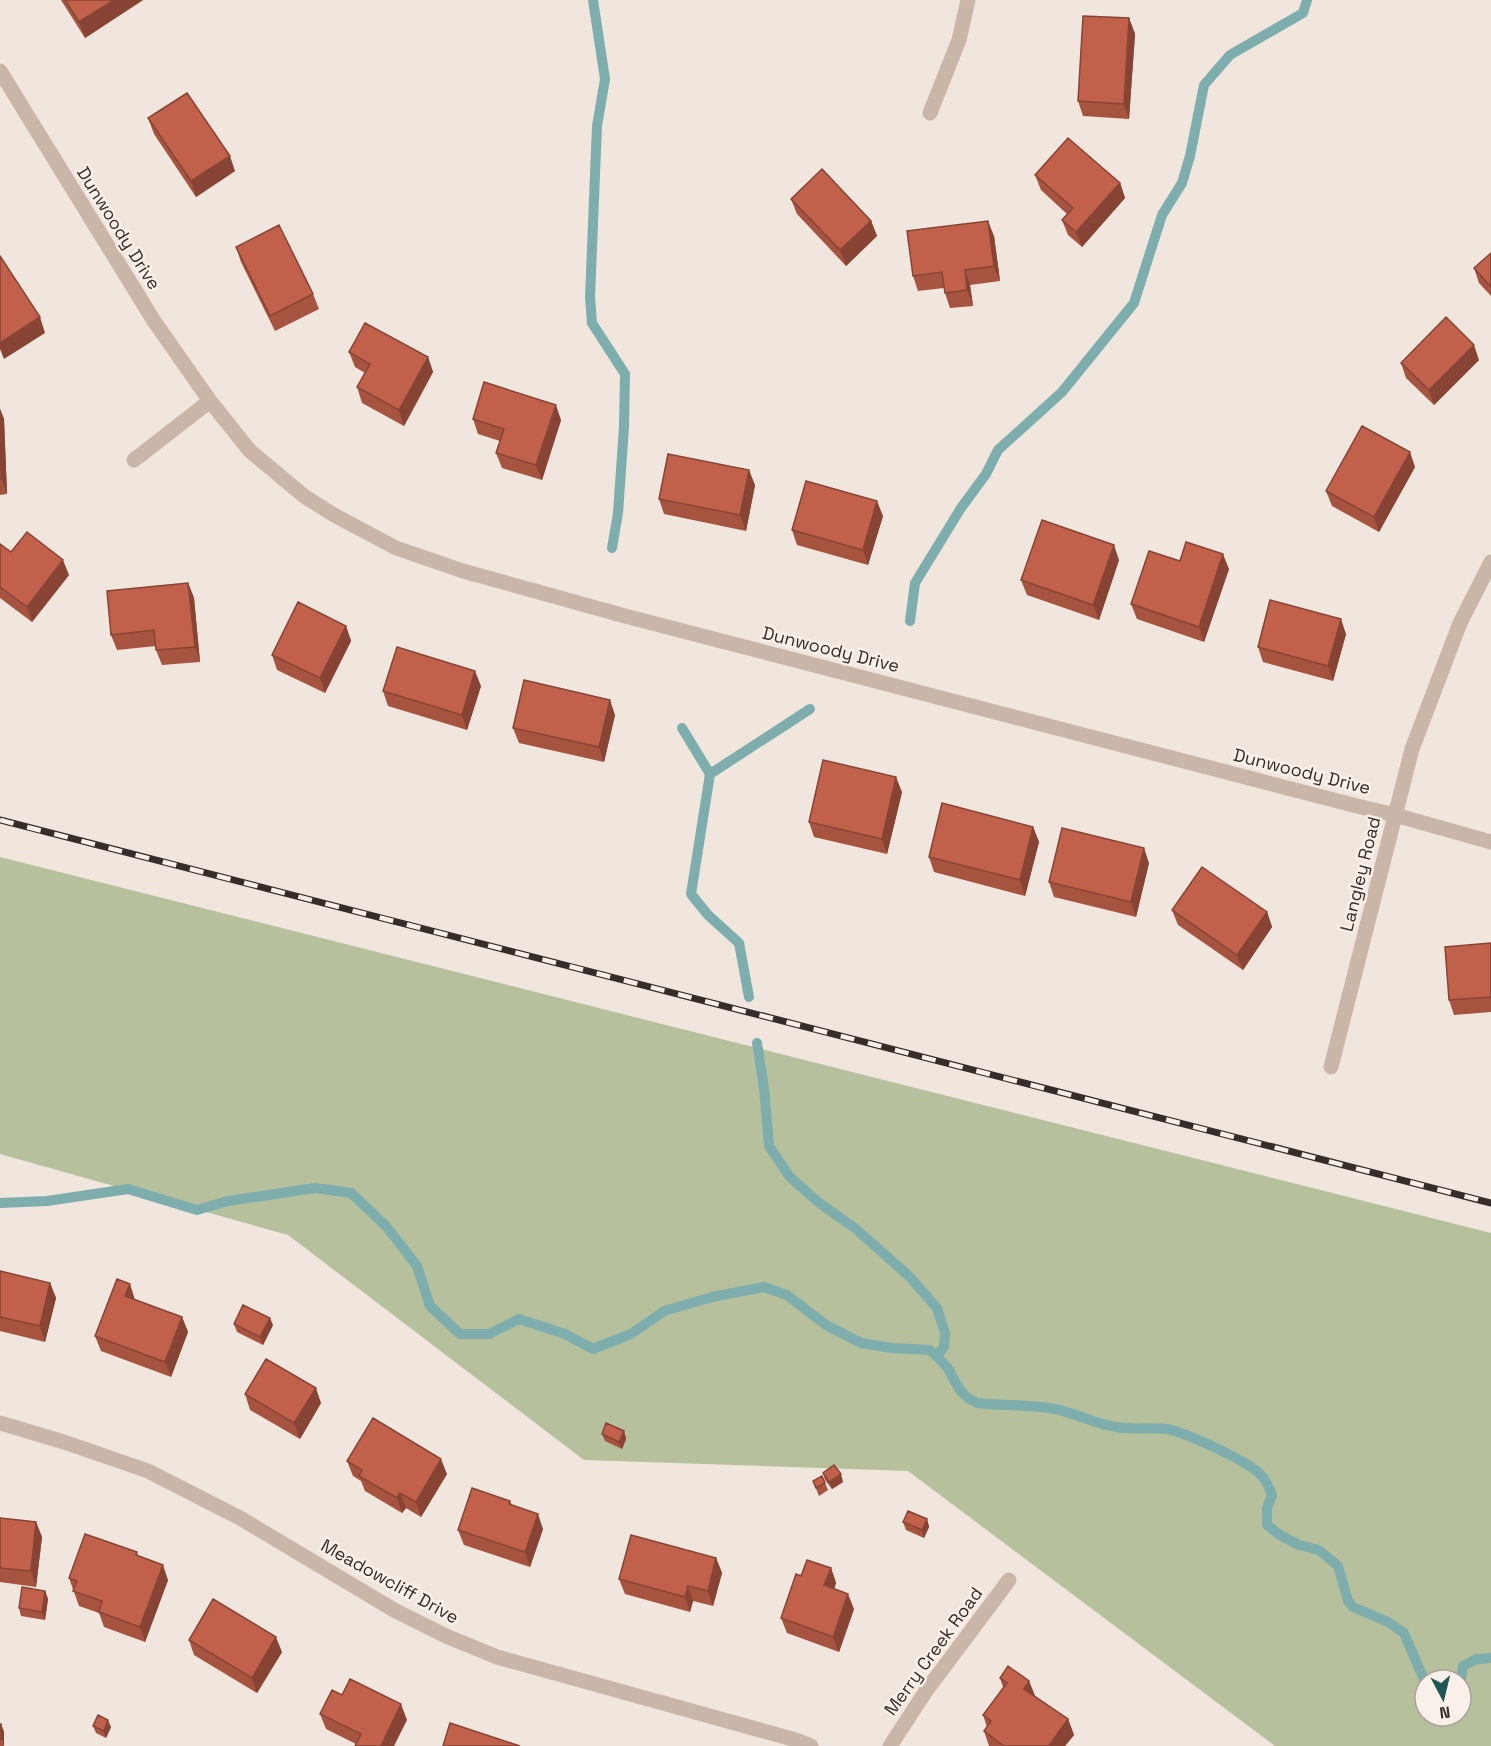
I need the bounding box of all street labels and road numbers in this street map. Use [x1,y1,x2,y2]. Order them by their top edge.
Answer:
street label: Dunwoody Drive [72,162,166,294]
street label: Dunwoody Drive [760,621,902,677]
street label: Dunwoody Drive [1231,743,1373,799]
street label: Langley Road [1335,814,1385,934]
street label: Meadowcliff Drive [317,1534,463,1628]
street label: Merry Creek Road [879,1582,987,1720]

